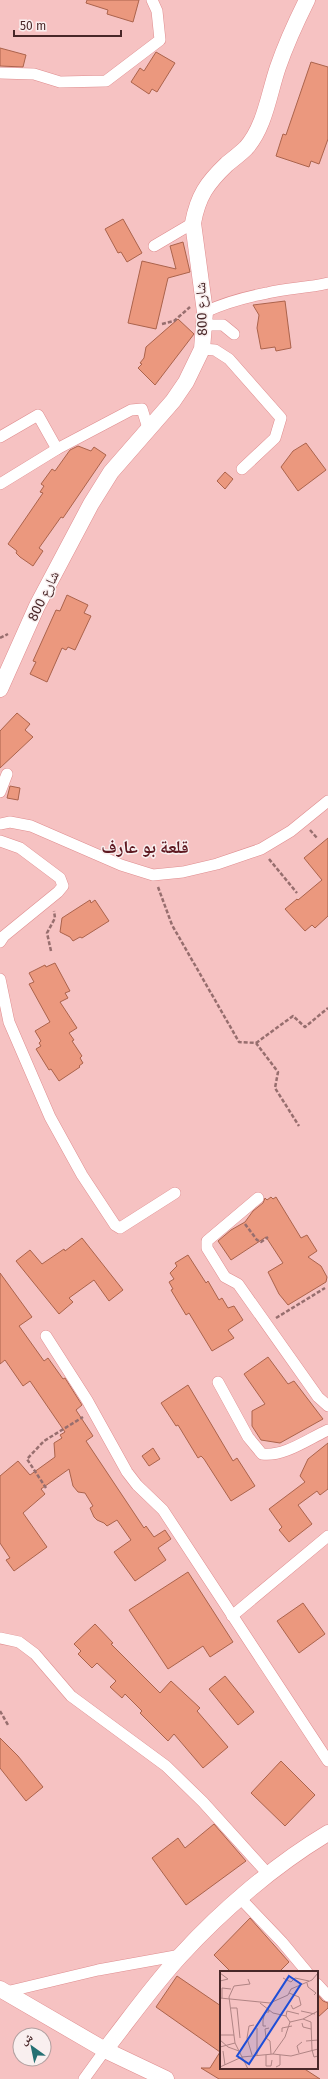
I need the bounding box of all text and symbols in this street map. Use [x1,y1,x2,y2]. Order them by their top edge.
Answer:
scale bar [14,12,121,38]
text: 50 m [20,19,46,33]
street label: شارع 800 [192,282,212,336]
street label: شارع 800 [24,568,64,625]
district label: قلعة بو عارف [101,836,189,858]
inset map [220,1971,318,2069]
north arrow [12,2027,52,2067]
text: ش [18,2030,36,2049]

